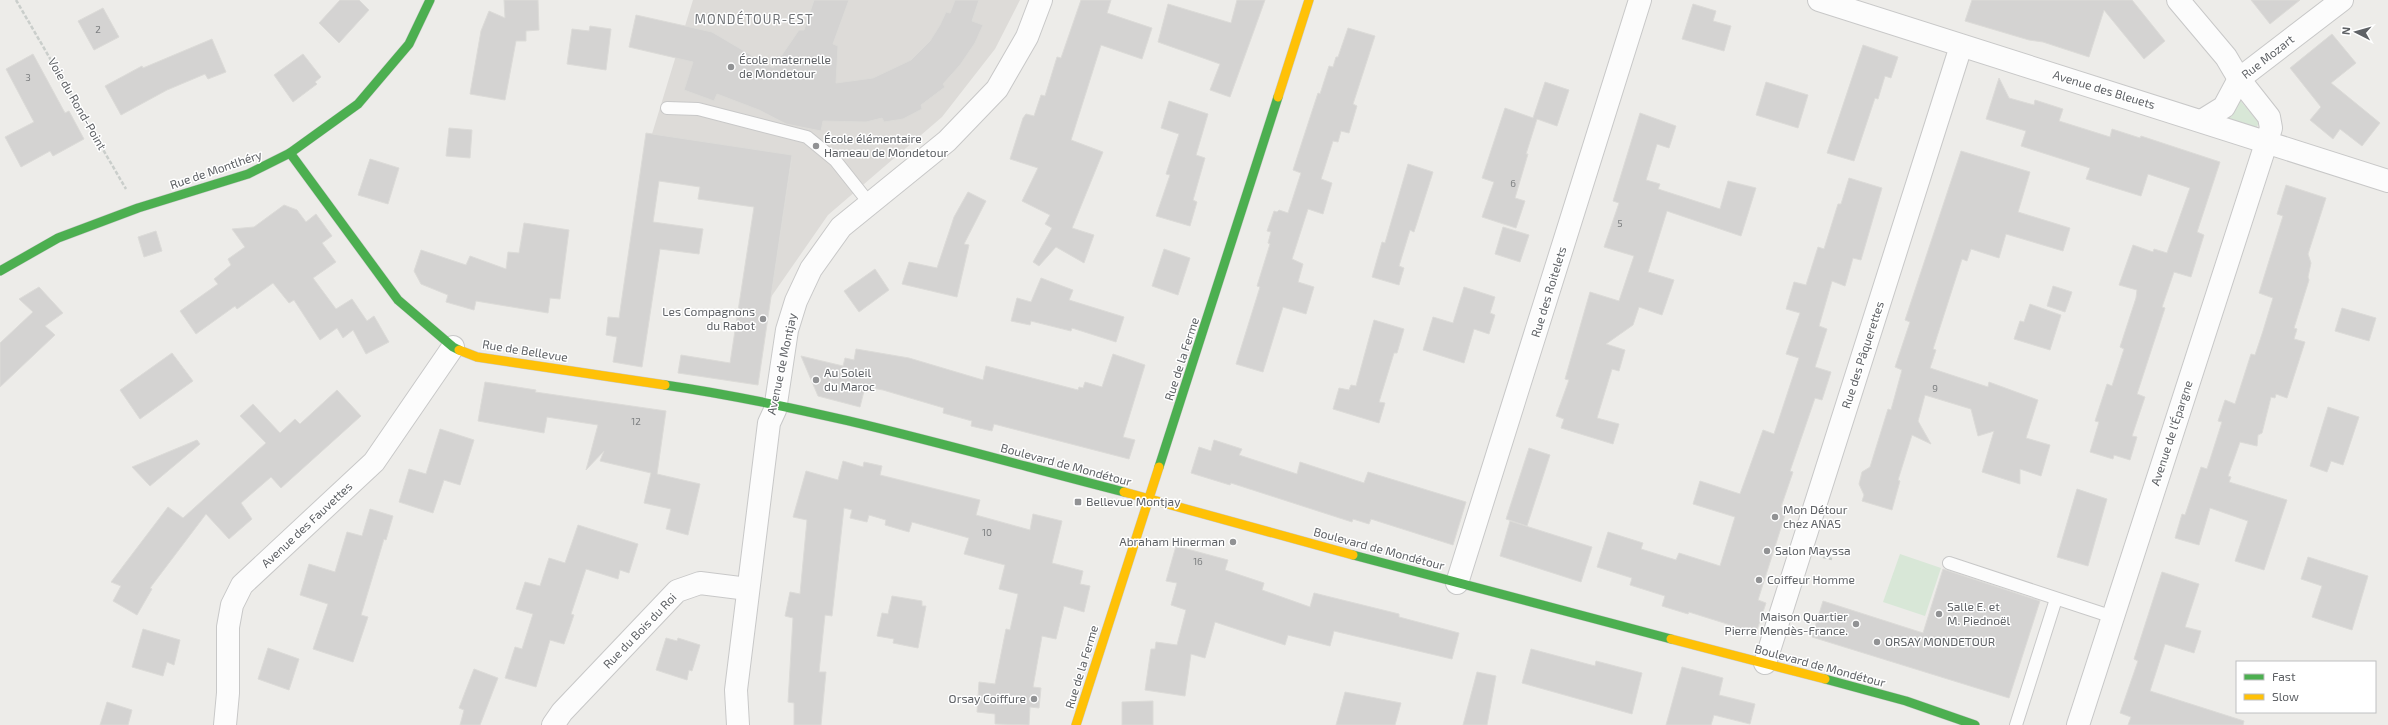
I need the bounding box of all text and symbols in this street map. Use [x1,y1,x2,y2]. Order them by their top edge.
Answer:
district label: MONDÉTOUR-EST [695,10,813,27]
north arrow [2336,12,2376,52]
house number: 2 [95,23,101,35]
text: N [2339,26,2352,36]
street label: Rue Mozart [2238,31,2297,81]
place label: École maternelle de Mondetour [739,52,831,80]
street label: Voie du Rond-Point [46,55,110,152]
marker: École maternelle de Mondetour [726,62,736,72]
street label: Avenue des Bleuets [2051,67,2157,111]
house number: 3 [25,71,31,83]
place label: École élémentaire Hameau de Mondetour [824,131,949,159]
marker: École élémentaire Hameau de Mondetour [811,141,821,151]
street label: Rue de Montlhéry [168,147,264,191]
house number: 6 [1510,177,1516,189]
house number: 5 [1617,217,1623,229]
street label: Rue des Roitelets [1528,245,1569,339]
street label: Rue des Pâquerettes [1838,299,1886,410]
place label: Les Compagnons du Rabot [662,304,755,332]
street label: Avenue de Montjay [763,311,800,416]
marker: Les Compagnons du Rabot [758,314,768,324]
street label: Rue de la Ferme [1161,315,1201,402]
street label: Rue de Bellevue [481,336,569,364]
place label: Au Soleil du Maroc [824,365,875,393]
marker: Au Soleil du Maroc [811,375,821,385]
street label: Avenue de l'Épargne [2147,378,2195,487]
house number: 9 [1932,382,1938,394]
house number: 12 [631,415,641,427]
street label: Boulevard de Mondétour [999,440,1133,488]
street label: Avenue des Fauvettes [258,479,355,570]
place label: Bellevue Montjay [1086,494,1181,509]
marker: Bellevue Montjay [1073,497,1083,507]
place label: Mon Détour chez ANAS [1783,502,1848,530]
marker: Mon Détour chez ANAS [1770,512,1780,522]
street label: Boulevard de Mondétour [1312,524,1446,572]
house number: 10 [982,526,992,538]
place label: Abraham Hinerman [1119,534,1225,548]
marker: Abraham Hinerman [1228,537,1238,547]
place label: Salon Mayssa [1775,543,1851,557]
marker: Salon Mayssa [1762,546,1772,556]
house number: 16 [1193,555,1203,567]
place label: Coiffeur Homme [1767,572,1855,586]
marker: Coiffeur Homme [1754,575,1764,585]
street label: Rue du Bois du Roi [600,590,679,671]
place label: Salle E. et M. Piednoël [1947,599,2011,627]
place label: Maison Quartier Pierre Mendès-France. [1725,609,1848,637]
marker: Salle E. et M. Piednoël [1934,609,1944,619]
marker: Maison Quartier Pierre Mendès-France. [1851,619,1861,629]
street label: Rue de la Ferme [1062,623,1100,710]
place label: ORSAY MONDETOUR [1885,634,1995,648]
marker: ORSAY MONDETOUR [1872,637,1882,647]
street label: Boulevard de Mondétour [1753,641,1887,689]
legend [2236,661,2376,713]
text: Fast [2272,669,2296,683]
text: Slow [2272,689,2299,703]
place label: Orsay Coiffure [949,691,1026,705]
marker: Orsay Coiffure [1029,694,1039,704]

